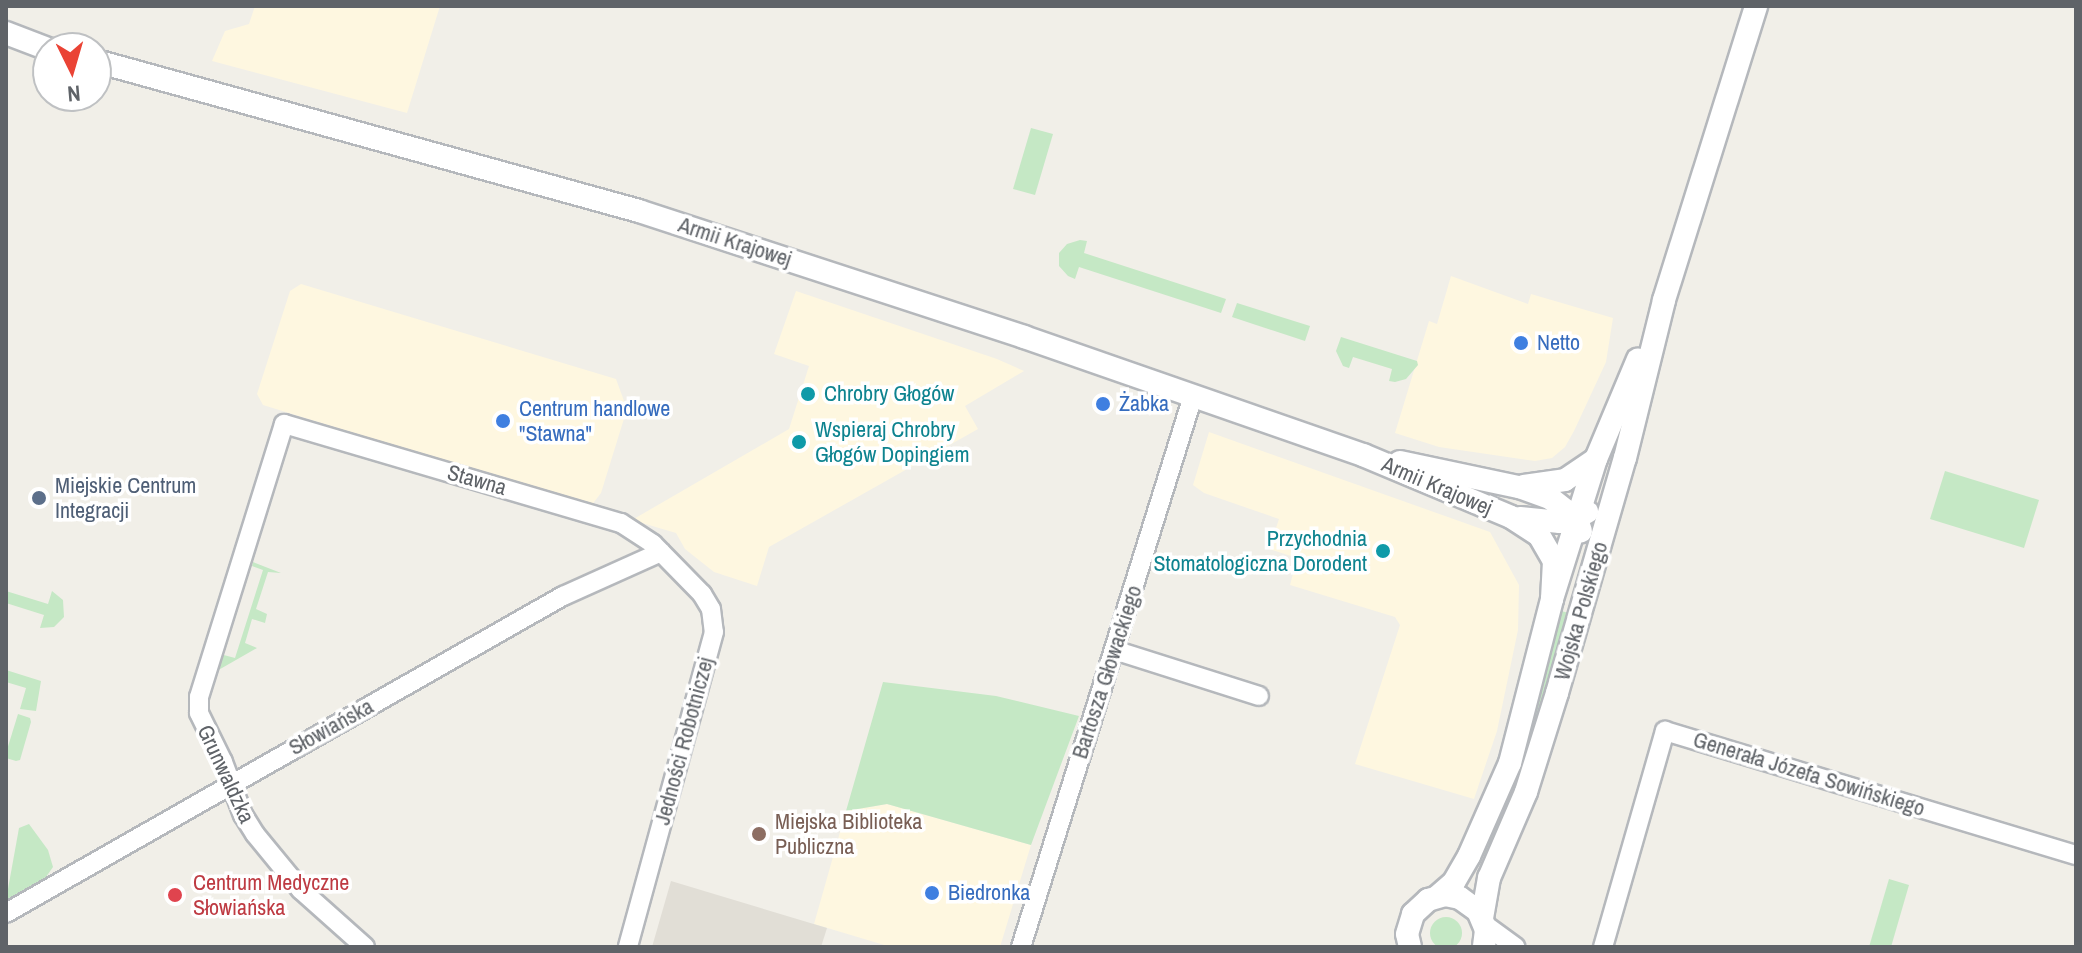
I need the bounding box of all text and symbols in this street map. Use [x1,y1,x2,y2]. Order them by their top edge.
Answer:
north arrow [32,32,112,112]
text: N [66,78,82,109]
street label: Armii Krajowej [675,211,795,273]
place label: Netto [1537,330,1580,356]
marker: Netto [1512,334,1530,352]
place label: Chrobry Głogów [824,381,954,407]
marker: Chrobry Głogów [799,385,817,403]
place label: Żabka [1119,391,1169,417]
place label: Centrum handlowe "Stawna" [519,395,670,446]
marker: Żabka [1094,395,1112,413]
marker: Centrum handlowe "Stawna" [494,412,512,430]
place label: Wspieraj Chrobry Głogów Dopingiem [815,416,969,468]
marker: Wspieraj Chrobry Głogów Dopingiem [790,433,808,451]
street label: Armii Krajowej [1378,451,1496,521]
street label: Stawna [444,459,510,501]
place label: Miejskie Centrum Integracji [55,472,196,524]
marker: Miejskie Centrum Integracji [30,489,48,507]
place label: Przychodnia Stomatologiczna Dorodent [1153,525,1367,576]
street label: Wojska Polskiego [1549,539,1613,683]
marker: Przychodnia Stomatologiczna Dorodent [1374,542,1392,560]
street label: Bartosza Głowackiego [1067,582,1147,762]
street label: Jedności Robotniczej [649,654,719,828]
street label: Słowiańska [284,693,378,761]
street label: Grunwaldzka [192,721,260,827]
street label: Generała Józefa Sowińskiego [1690,726,1928,822]
place label: Miejska Biblioteka Publiczna [775,808,922,860]
marker: Miejska Biblioteka Publiczna [750,825,768,843]
place label: Centrum Medyczne Słowiańska [193,869,349,920]
place label: Biedronka [948,880,1030,906]
marker: Centrum Medyczne Słowiańska [164,884,186,906]
marker: Biedronka [923,884,941,902]

